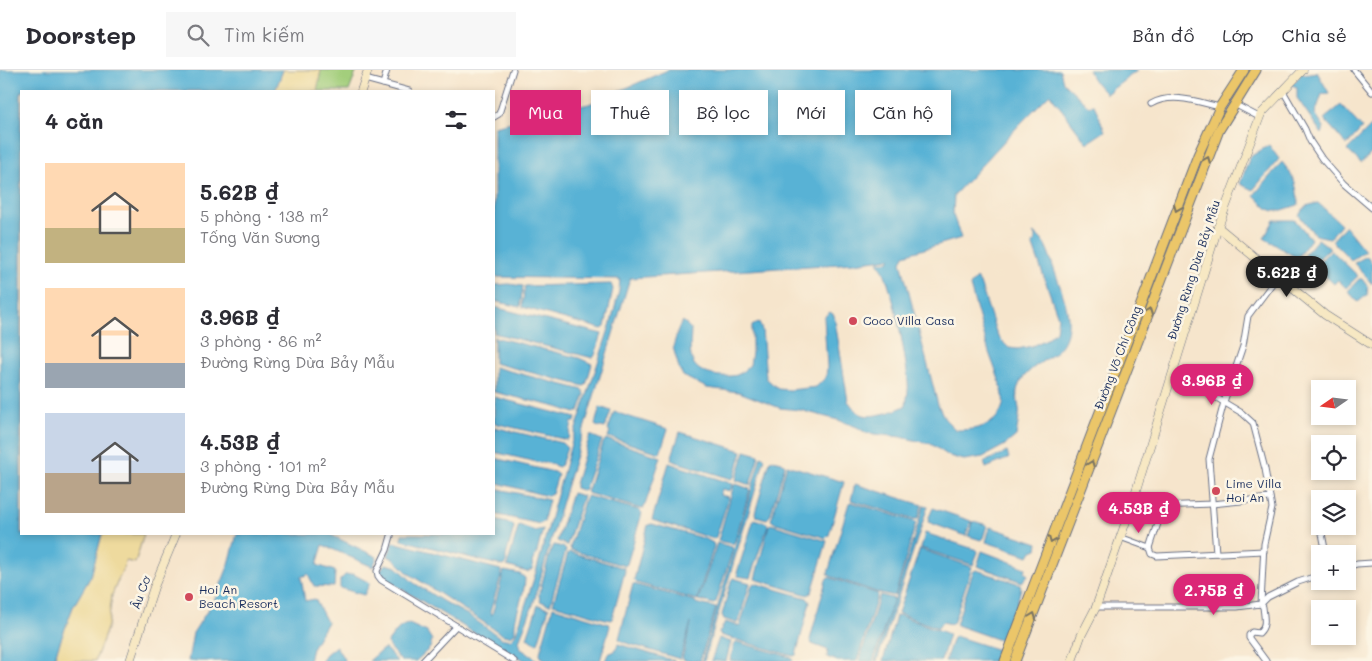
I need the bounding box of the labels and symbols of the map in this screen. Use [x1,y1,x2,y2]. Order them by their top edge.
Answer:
one-way arrow [1201,156,1211,165]
street label: Đường Rừng Dừa Bảy Mẫu [1163,198,1223,342]
one-way arrow [1173,203,1184,212]
pin: 5.62B ₫ [1241,256,1333,298]
street label: Đường Võ Chí Công [1090,303,1144,412]
one-way arrow [1143,308,1153,317]
place label: Coco Villa Casa [863,312,955,328]
marker: Coco Villa Casa [847,315,859,327]
pin: 3.96B ₫ [1166,364,1258,406]
north arrow [1311,380,1356,425]
one-way arrow [1085,460,1095,469]
place label: Lime Villa Hoi An [1226,475,1282,505]
marker: Lime Villa Hoi An [1210,485,1222,497]
pin: 4.53B ₫ [1093,492,1185,534]
one-way arrow [1047,535,1058,544]
street label: Âu Cơ [127,573,154,611]
pin: 2.75B ₫ [1168,574,1260,616]
place label: Hoi An Beach Resort [199,581,278,611]
marker: Hoi An Beach Resort [183,591,195,603]
one-way arrow [1027,612,1037,620]

